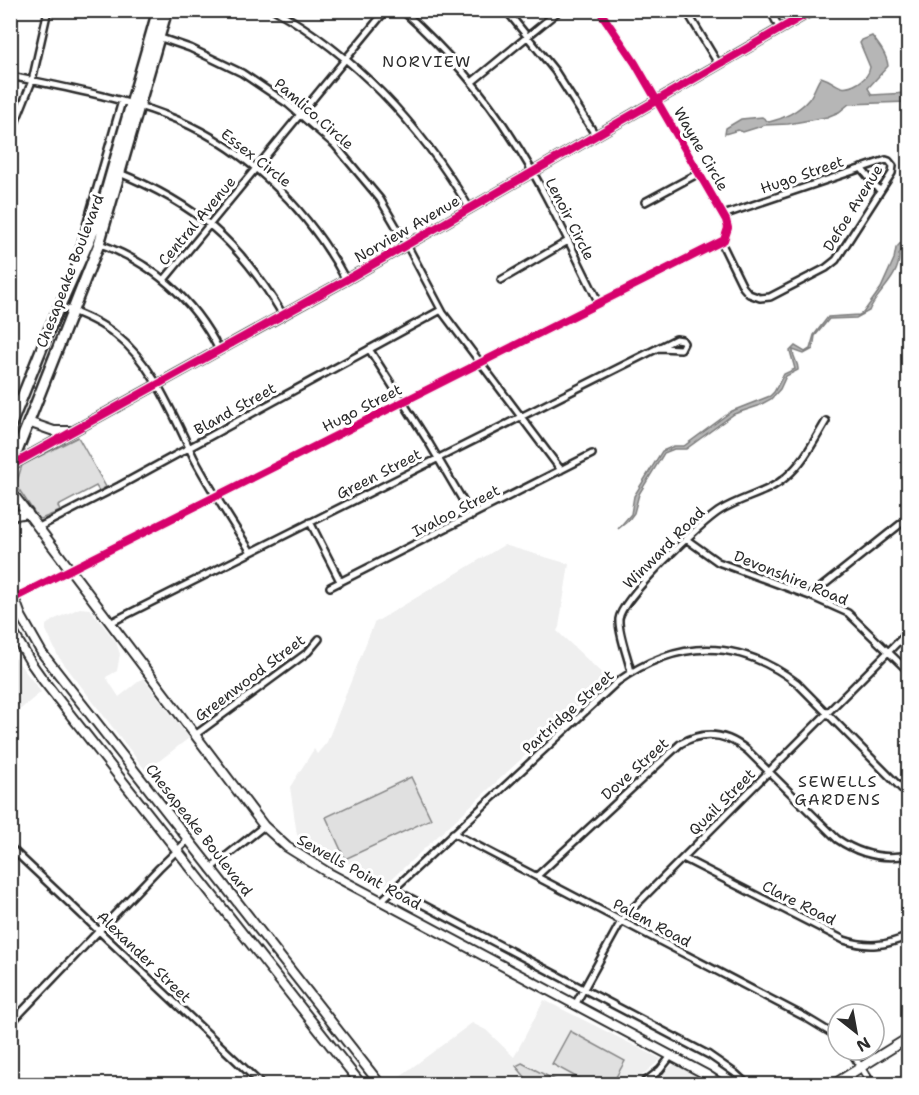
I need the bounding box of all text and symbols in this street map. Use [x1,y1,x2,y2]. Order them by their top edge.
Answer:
district label: NORVIEW [382,51,472,72]
street label: Pamlico Circle [270,74,358,154]
street label: Wayne Circle [669,103,733,195]
street label: Essex Circle [217,124,295,192]
street label: Hugo Street [758,151,846,199]
street label: Defoe Avenue [818,161,888,255]
street label: Central Avenue [154,172,240,270]
street label: Lenoir Circle [541,174,599,264]
street label: Chesapeake Boulevard [31,191,109,351]
street label: Norview Avenue [351,191,463,267]
street label: Bland Street [190,378,280,440]
street label: Hugo Street [319,379,405,437]
street label: Green Street [333,444,425,504]
street label: Ivaloo Street [409,480,503,542]
street label: Winward Road [619,502,710,593]
street label: Devonshire Road [731,546,852,610]
street label: Greenwood Street [191,630,309,726]
street label: Partridge Street [518,665,618,759]
street label: Dove Street [597,733,673,805]
street label: Chesapeake Boulevard [141,760,257,901]
street label: Quail Street [684,764,760,840]
district label: SEWELLS GARDENS [795,771,881,810]
street label: Sewells Point Road [293,830,425,915]
street label: Clare Road [759,876,840,930]
street label: Palem Road [609,894,695,952]
street label: Alexander Street [93,907,195,1007]
north arrow [826,1002,886,1062]
text: N [853,1032,874,1057]

